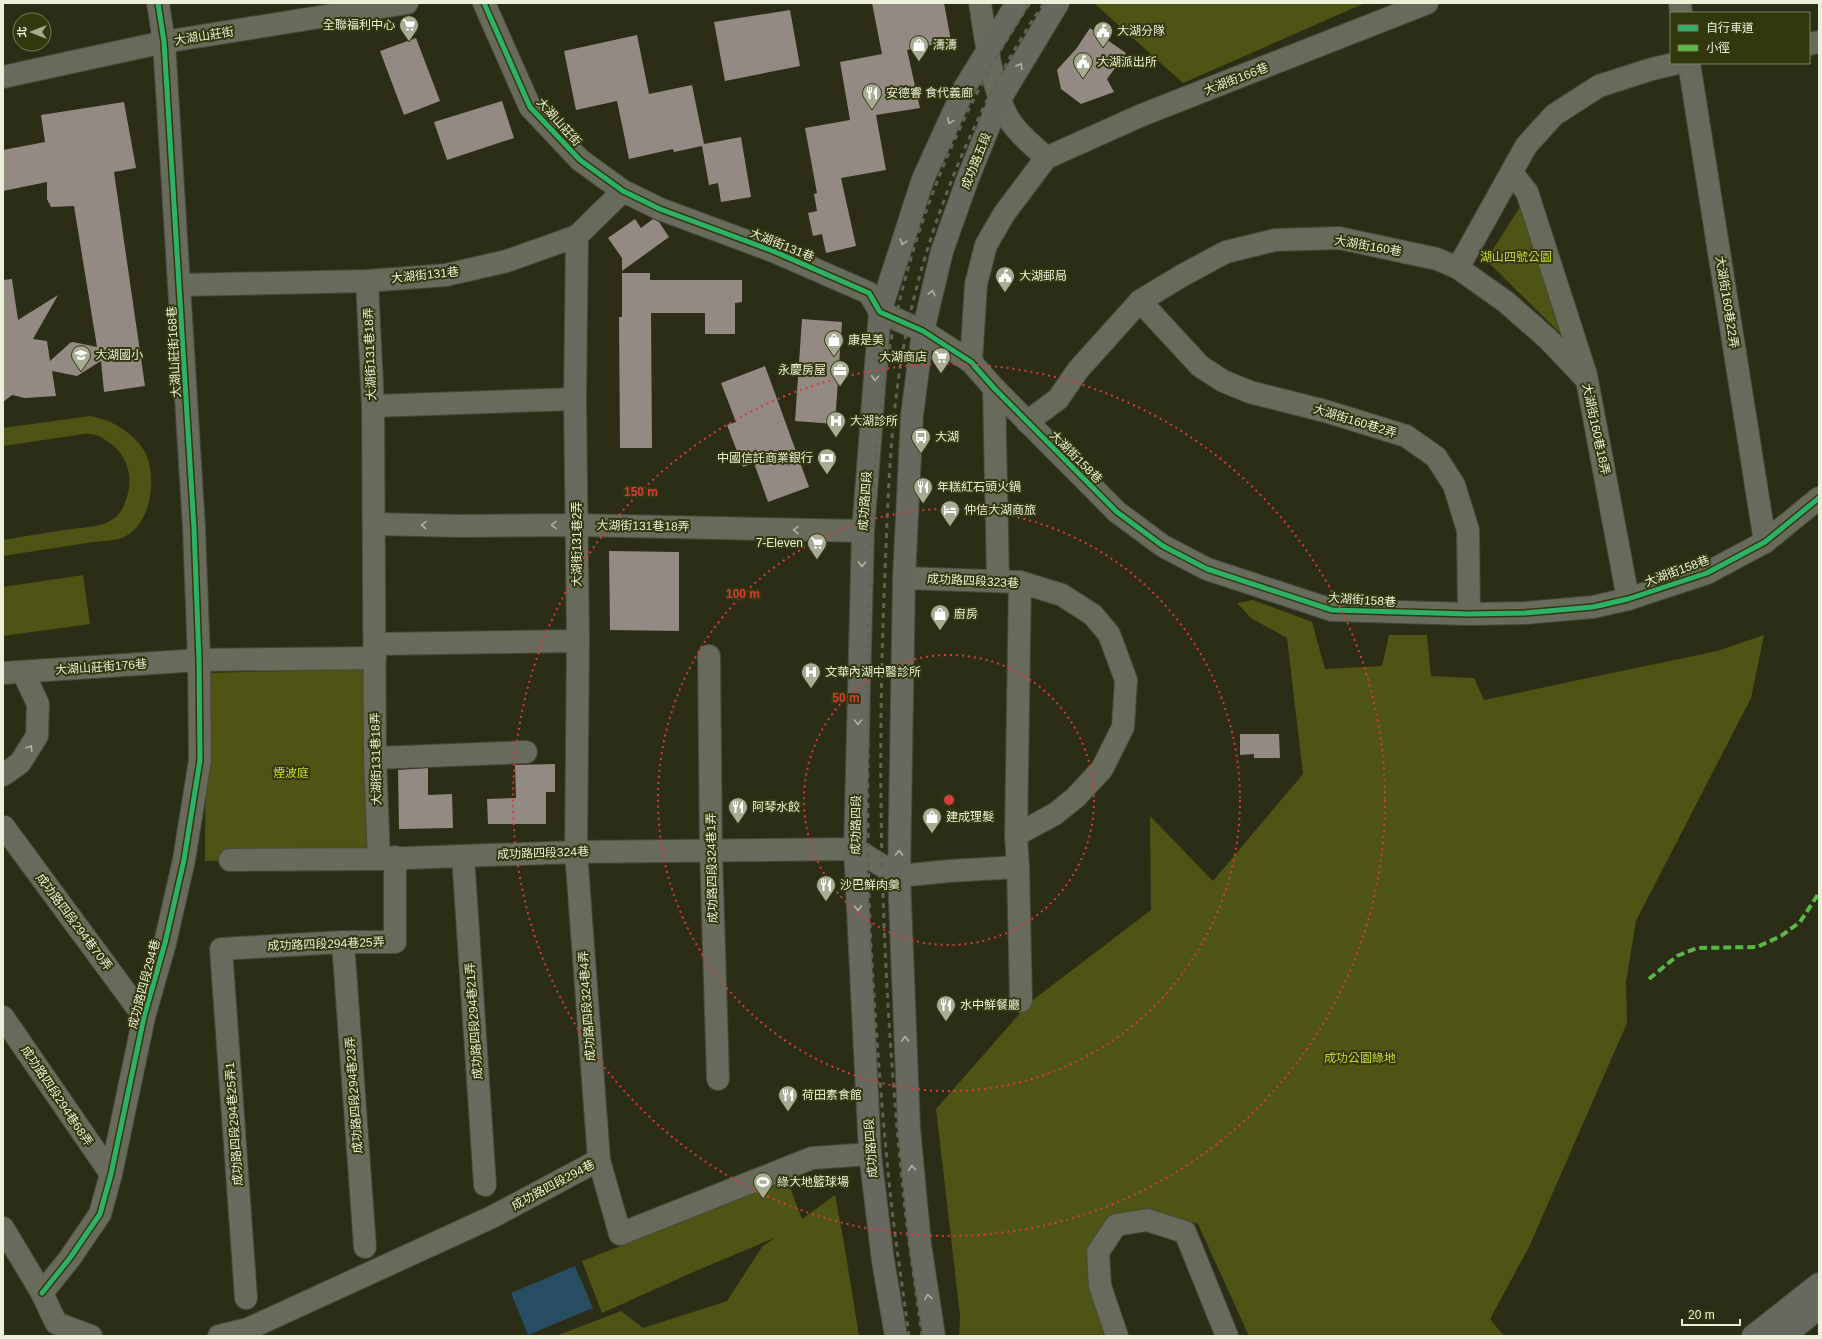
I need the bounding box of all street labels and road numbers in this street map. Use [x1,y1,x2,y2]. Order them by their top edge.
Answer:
street label: 大湖山莊街 [173,24,235,48]
street label: 大湖街166巷 [1202,60,1270,98]
street label: 大湖山莊街 [534,95,584,149]
street label: 成功路五段 [958,131,994,191]
street label: 大湖街131巷 [748,226,816,264]
street label: 大湖街160巷 [1333,233,1403,259]
street label: 大湖街160巷22弄 [1713,255,1741,349]
street label: 大湖街131巷 [390,264,460,286]
street label: 大湖山莊街168巷 [165,306,183,398]
street label: 大湖街131巷18弄 [361,307,379,401]
street label: 大湖街160巷18弄 [1579,382,1613,476]
street label: 大湖街160巷2弄 [1311,402,1399,440]
street label: 大湖街158巷 [1047,428,1105,486]
street label: 成功路四段 [856,471,874,531]
street label: 大湖街131巷2弄 [570,501,584,587]
street label: 大湖街131巷18弄 [596,518,690,534]
street label: 大湖街158巷 [1643,553,1711,589]
street label: 成功路四段323巷 [927,572,1019,590]
street label: 大湖街158巷 [1328,591,1396,609]
street label: 大湖山莊街176巷 [55,657,147,677]
street label: 大湖街131巷18弄 [368,712,384,806]
street label: 成功路四段 [848,795,864,855]
street label: 成功路四段324巷1弄 [704,813,720,923]
street label: 成功路四段324巷 [497,844,589,862]
street label: 成功路四段294巷70弄 [33,871,115,973]
street label: 成功路四段294巷25弄 [267,935,385,953]
street label: 成功路四段294巷 [125,938,163,1030]
street label: 成功路四段324巷4弄 [576,950,598,1062]
street label: 成功路四段294巷21弄 [463,962,485,1080]
street label: 成功路四段294巷23弄 [343,1036,365,1154]
street label: 成功路四段294巷68弄 [18,1043,96,1149]
street label: 成功路四段294巷25弄1 [223,1061,245,1186]
street label: 成功路四段 [862,1118,880,1178]
street label: 成功路四段294巷 [509,1157,597,1213]

